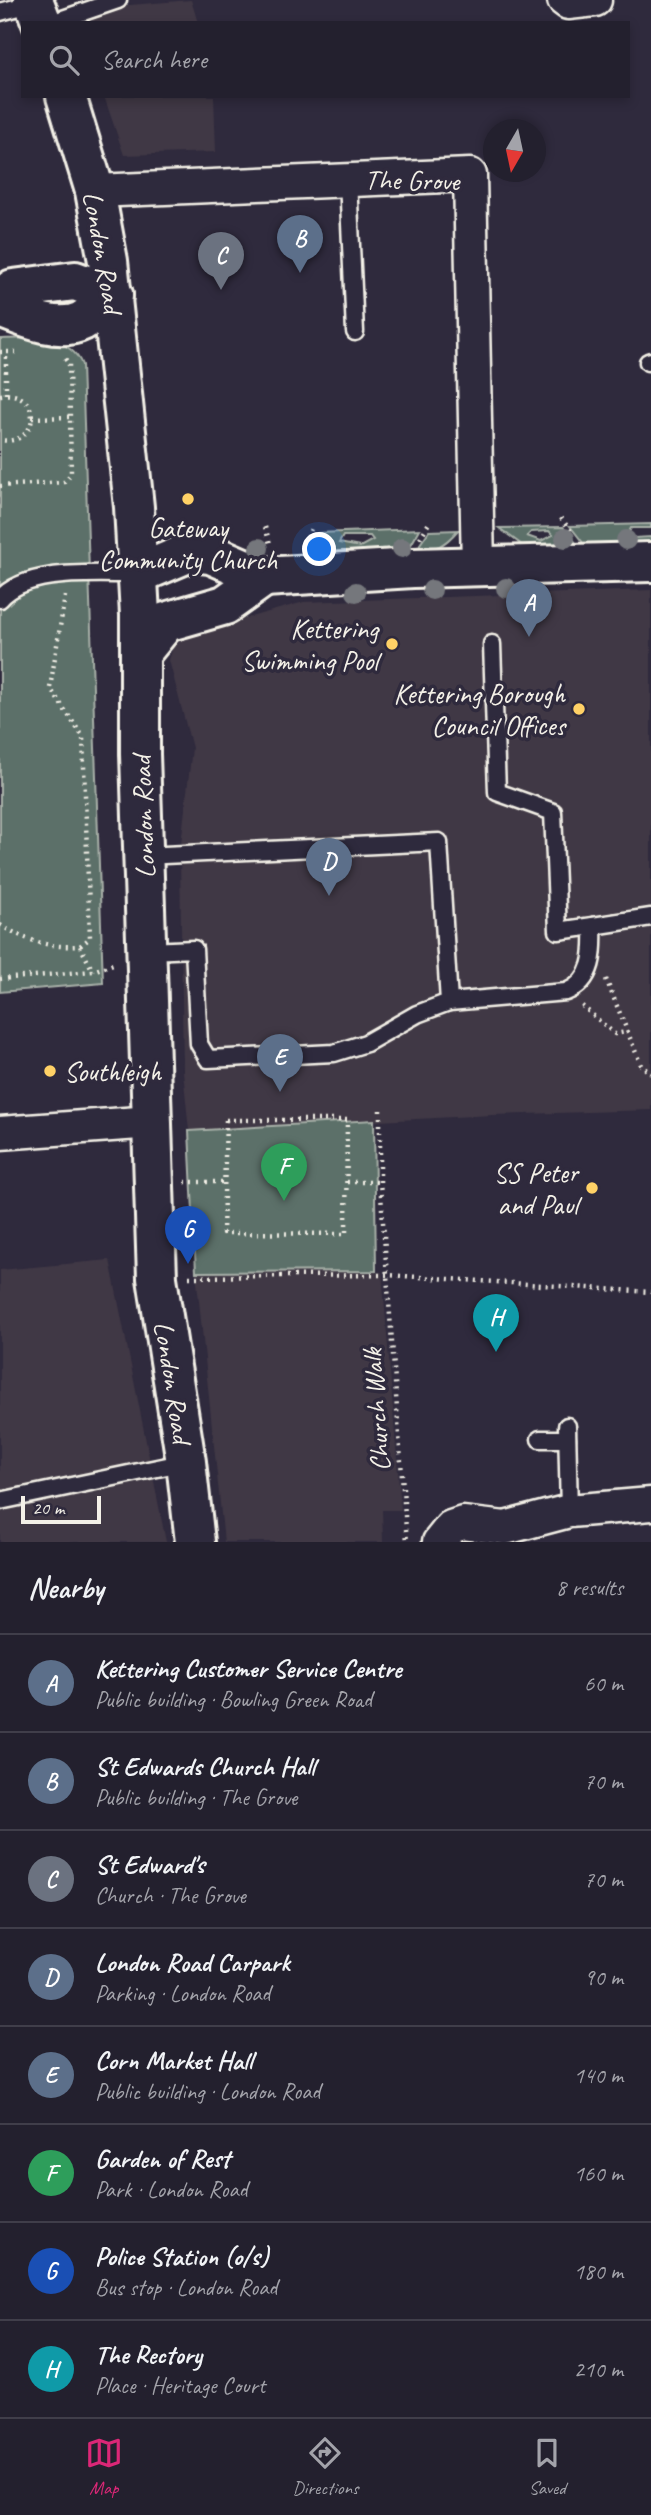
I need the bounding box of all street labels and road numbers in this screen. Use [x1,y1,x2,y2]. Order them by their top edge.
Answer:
street label: The Grove [364,162,461,198]
street label: London Road [75,189,132,319]
street label: London Road [123,751,163,879]
street label: London Road [146,1319,200,1449]
street label: Church Walk [354,1346,398,1473]

